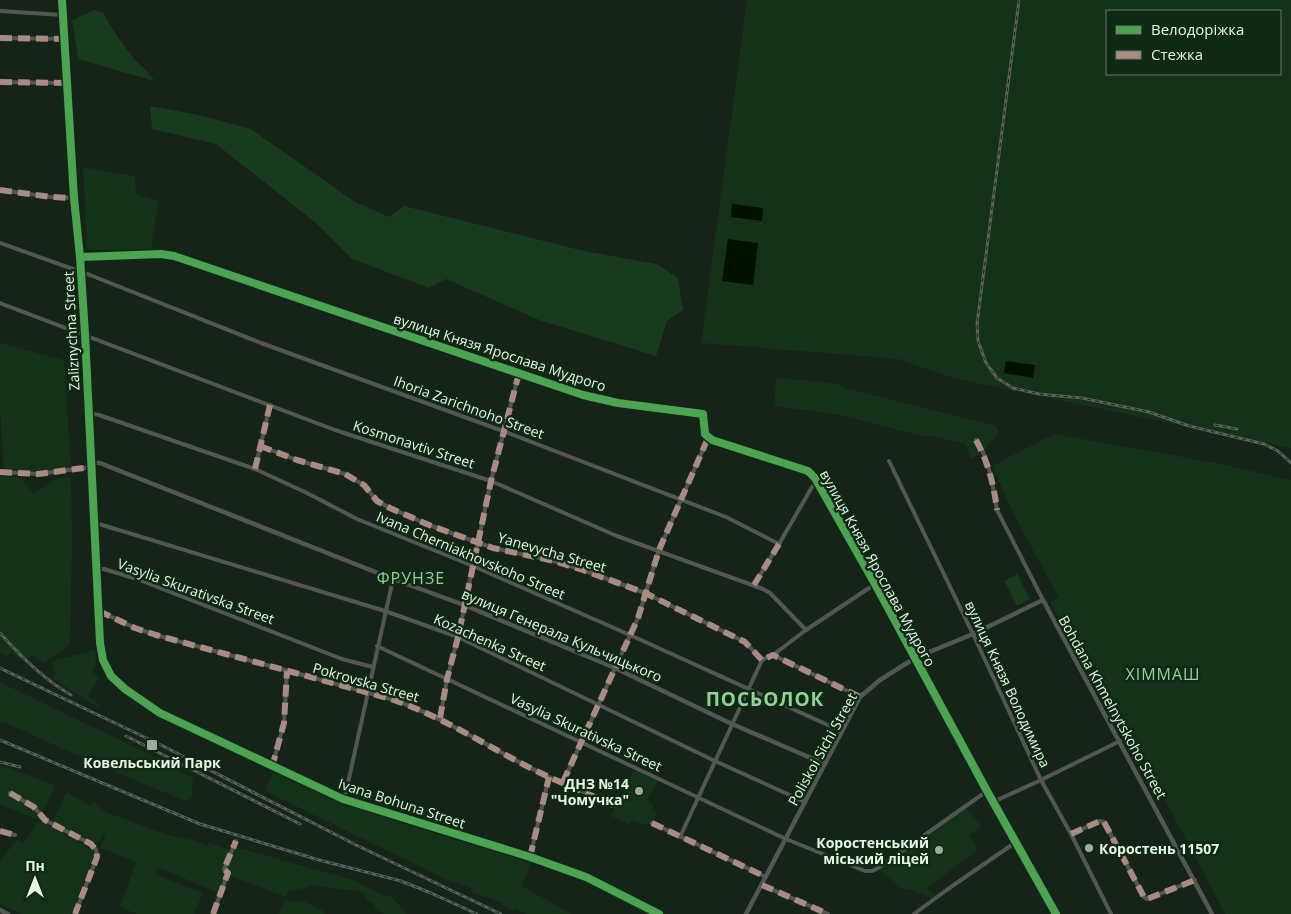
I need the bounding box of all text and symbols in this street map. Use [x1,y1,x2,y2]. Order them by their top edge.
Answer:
legend [1106,10,1281,75]
text: Велодоріжка [1151,19,1244,39]
text: Стежка [1151,44,1203,64]
street label: Zaliznychna Street [58,271,84,391]
street label: вулиця Князя Ярослава Мудрого [391,309,609,395]
street label: Ihoria Zarichnoho Street [391,371,547,443]
street label: Kosmonavtiv Street [351,415,477,473]
street label: вулиця Князя Ярослава Мудрого [816,466,940,670]
street label: Ivana Cherniakhovskoho Street [374,507,568,603]
street label: Yanevycha Street [496,527,608,577]
street label: Vasylia Skurativska Street [115,554,277,628]
district label: ФРУНЗЕ [377,567,445,589]
street label: вулиця Генерала Кульчицького [459,584,665,686]
street label: вулиця Князя Володимира [961,598,1055,770]
street label: Kozachenka Street [431,609,549,675]
street label: Bohdana Khmelnytskoho Street [1055,612,1171,802]
street label: Pokrovska Street [311,658,421,706]
district label: ХІММАШ [1125,663,1201,685]
district label: ПОСЬОЛОК [706,686,824,712]
street label: Vasylia Skurativska Street [507,688,665,776]
street label: Poliskoi Sichi Street [783,689,861,809]
marker: Ковельський Парк [145,738,159,752]
place label: Ковельський Парк [83,753,221,772]
street label: Ivana Bohuna Street [336,774,468,832]
place label: ДНЗ №14 "Чомучка" [551,774,629,809]
marker: ДНЗ №14 "Чомучка" [633,785,645,797]
place label: Коростенський міський ліцей [816,833,929,868]
place label: Коростень 11507 [1099,839,1219,858]
marker: Коростень 11507 [1083,842,1095,854]
marker: Коростенський міський ліцей [933,844,945,856]
north arrow [10,854,60,904]
text: Пн [25,856,45,875]

